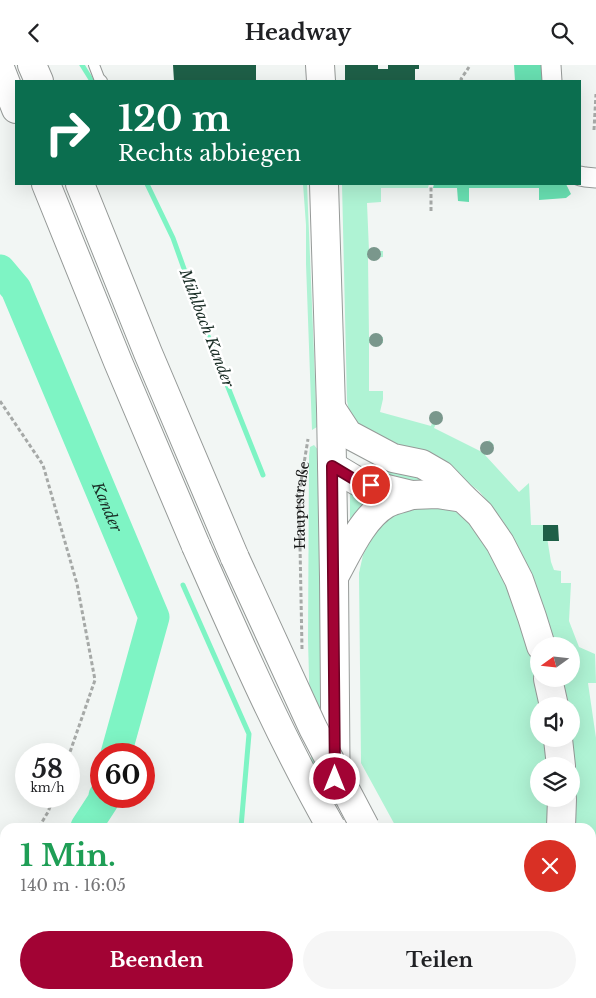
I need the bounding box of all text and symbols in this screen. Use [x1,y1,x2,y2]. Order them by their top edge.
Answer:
icon: back [20,19,48,47]
text: Headway [245,19,351,46]
icon: search [548,19,576,47]
text: 120 m [118,97,231,140]
icon: right [35,100,100,165]
text: Rechts abbiegen [118,140,301,167]
water label: Mühlbach Kander [175,265,239,391]
street label: Hauptstraße [290,460,313,550]
pin [350,464,392,506]
icon: arrive [357,471,385,499]
water label: Kander [88,478,127,536]
north arrow [530,637,580,687]
map controls [530,637,580,807]
button: sound [530,697,580,747]
speed limit sign: 60 [90,743,155,808]
position arrow [308,752,360,804]
text: 58 [32,754,63,785]
button: layers [530,757,580,807]
text: km/h [30,780,65,795]
text: 1 Min. [20,837,116,874]
button: close [524,840,576,892]
text: 140 m · 16:05 [20,875,126,895]
button: Beenden [20,931,293,989]
button: Teilen [303,931,576,989]

